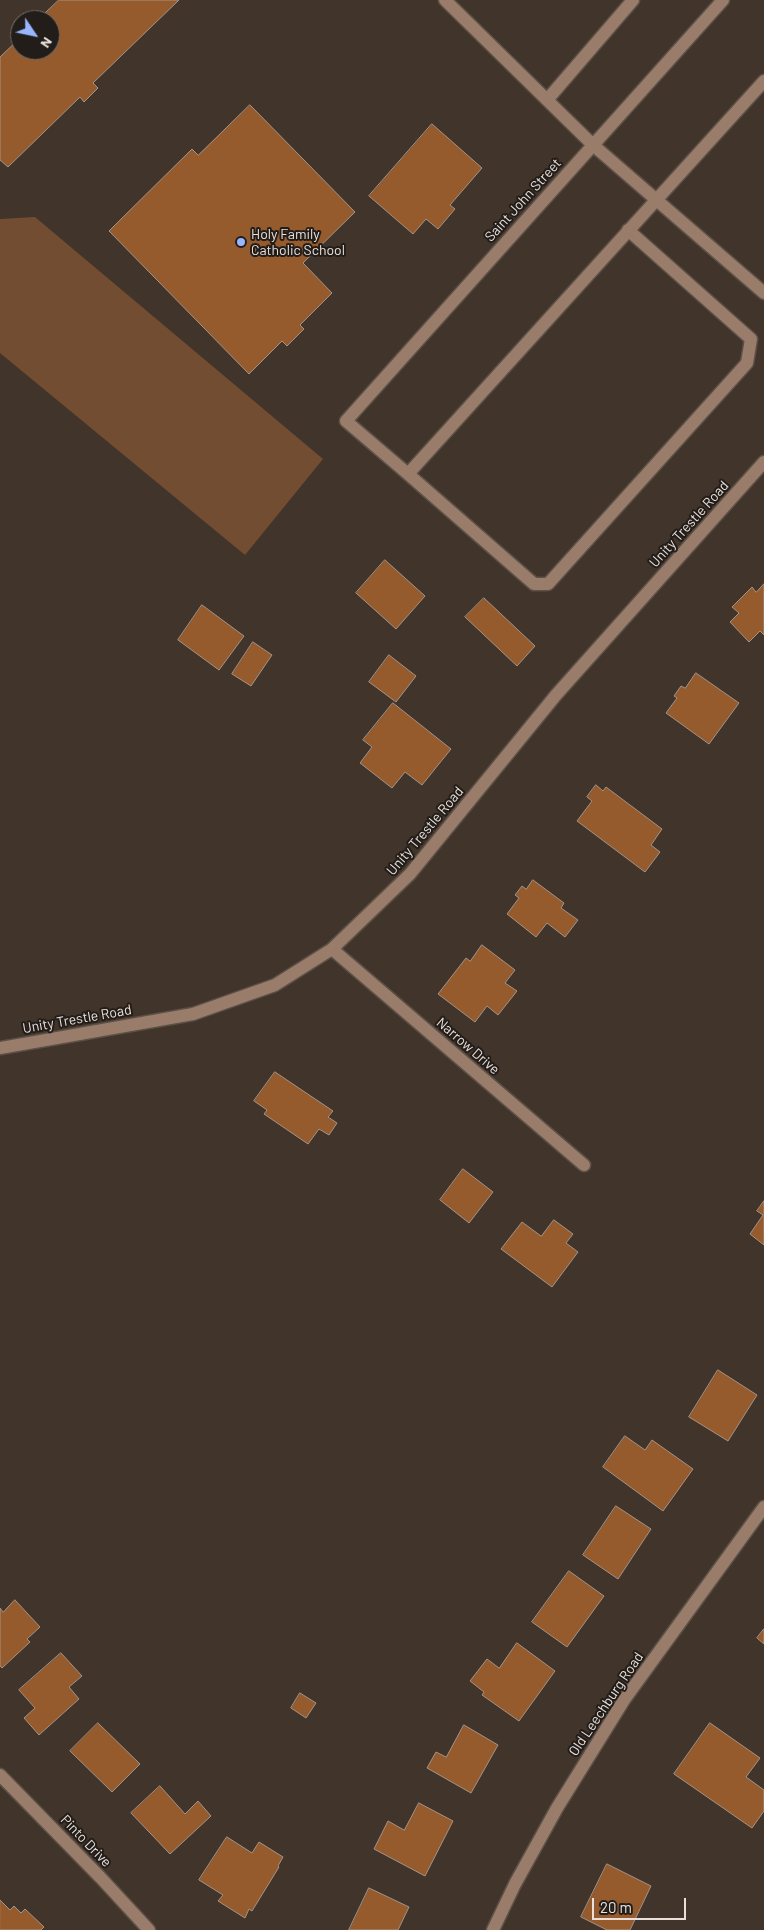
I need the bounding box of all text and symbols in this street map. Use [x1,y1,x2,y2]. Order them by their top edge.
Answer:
north arrow [10,10,60,60]
text: N [37,34,57,52]
street label: Saint John Street [481,155,565,245]
place label: Holy Family Catholic School [251,226,345,258]
marker: Holy Family Catholic School [235,236,247,248]
street label: Unity Trestle Road [646,477,732,571]
street label: Unity Trestle Road [383,783,467,879]
street label: Unity Trestle Road [21,1001,133,1037]
street label: Narrow Drive [433,1014,503,1078]
street label: Old Leechburg Road [565,1649,647,1759]
street label: Pinto Drive [57,1811,115,1871]
scale bar [594,1888,688,1920]
text: 20 m [600,1898,632,1916]

